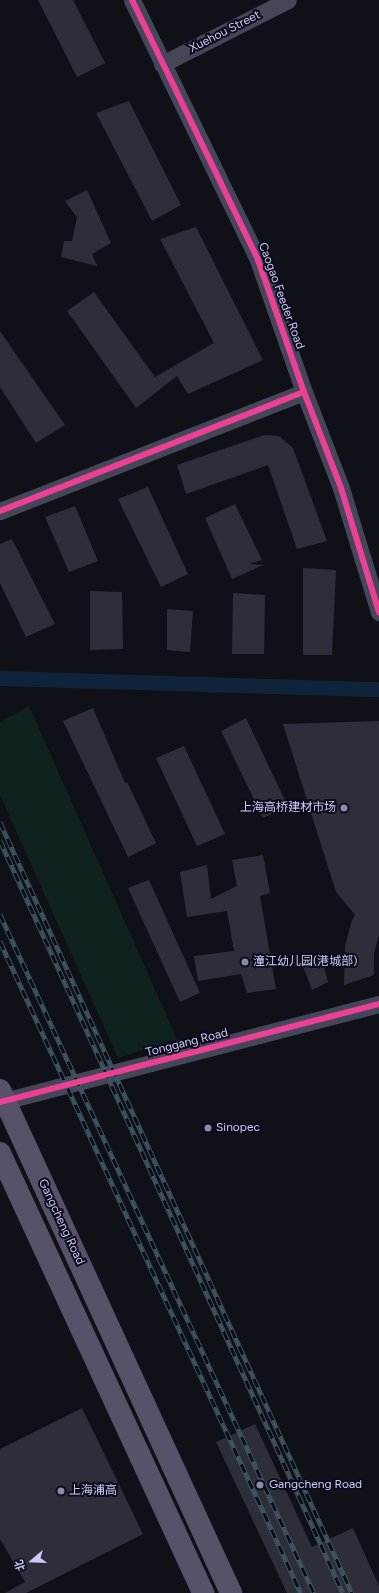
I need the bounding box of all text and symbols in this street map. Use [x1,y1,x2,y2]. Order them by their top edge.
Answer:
street label: Xuehou Street [187,8,263,56]
street label: Caogao Feeder Road [255,241,307,351]
place label: 上海高桥建材市场 [240,801,336,815]
marker: 上海高桥建材市场 [339,803,349,813]
place label: 潼江幼儿园(港城部) [253,955,357,969]
marker: 潼江幼儿园(港城部) [240,957,250,967]
street label: Tonggang Road [144,1026,230,1060]
place label: Sinopec [216,1121,260,1135]
marker: Sinopec [203,1123,213,1133]
street label: Gangcheng Road [35,1177,87,1267]
place label: Gangcheng Road [269,1478,362,1492]
marker: Gangcheng Road [254,1479,266,1491]
place label: 上海浦高 [69,1484,117,1498]
marker: 上海浦高 [56,1486,66,1496]
north arrow [12,1541,52,1581]
text: 北 [12,1558,28,1572]

